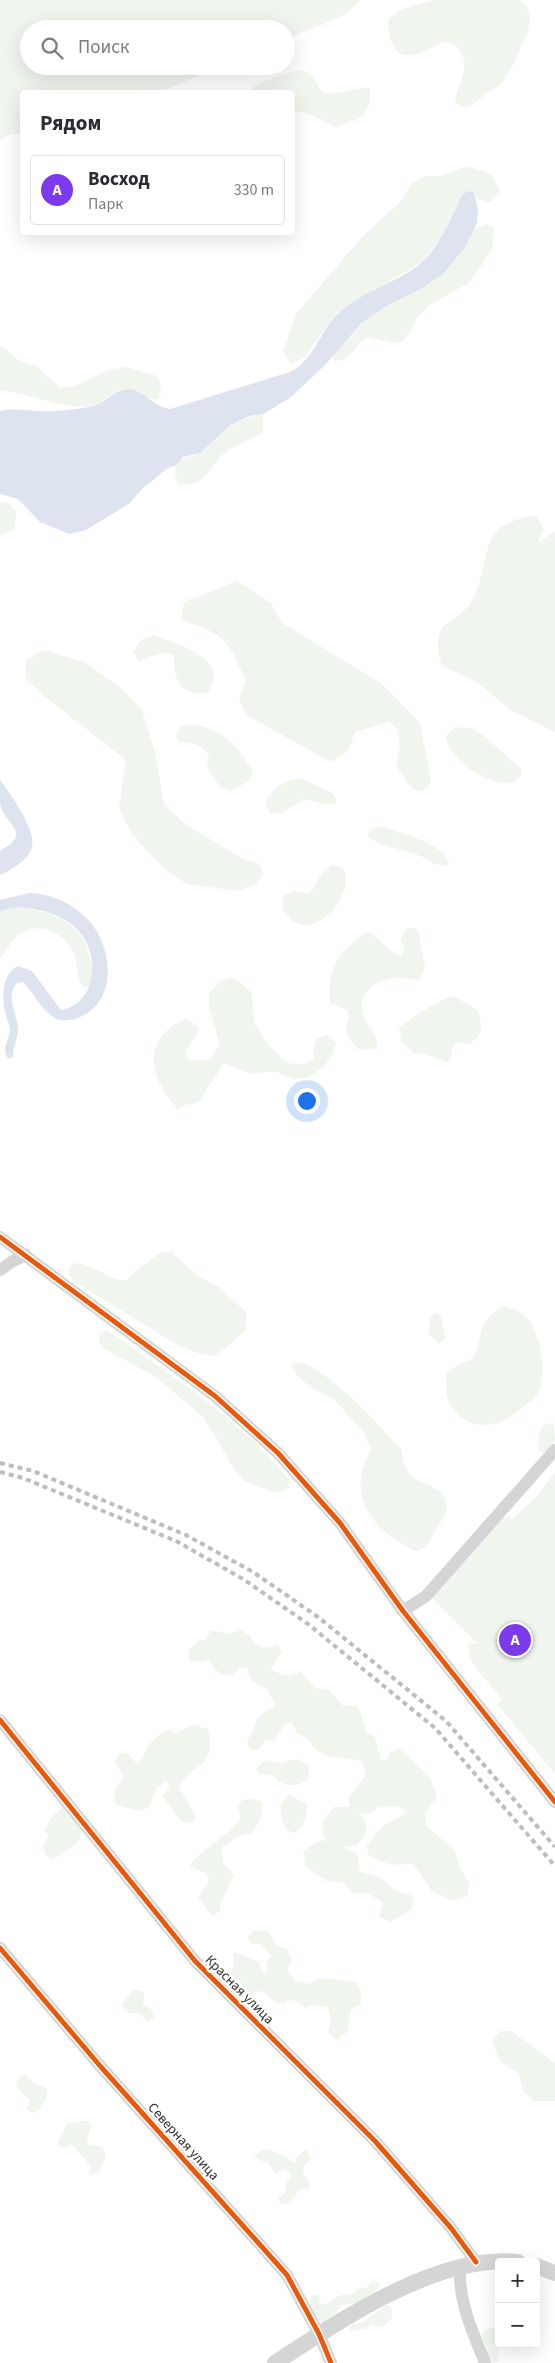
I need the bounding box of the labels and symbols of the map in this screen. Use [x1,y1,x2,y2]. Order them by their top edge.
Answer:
your location [294,1088,320,1114]
pin: A [499,1621,531,1659]
street label: Красная улица [200,1951,278,2029]
street label: Северная улица [143,2098,224,2185]

